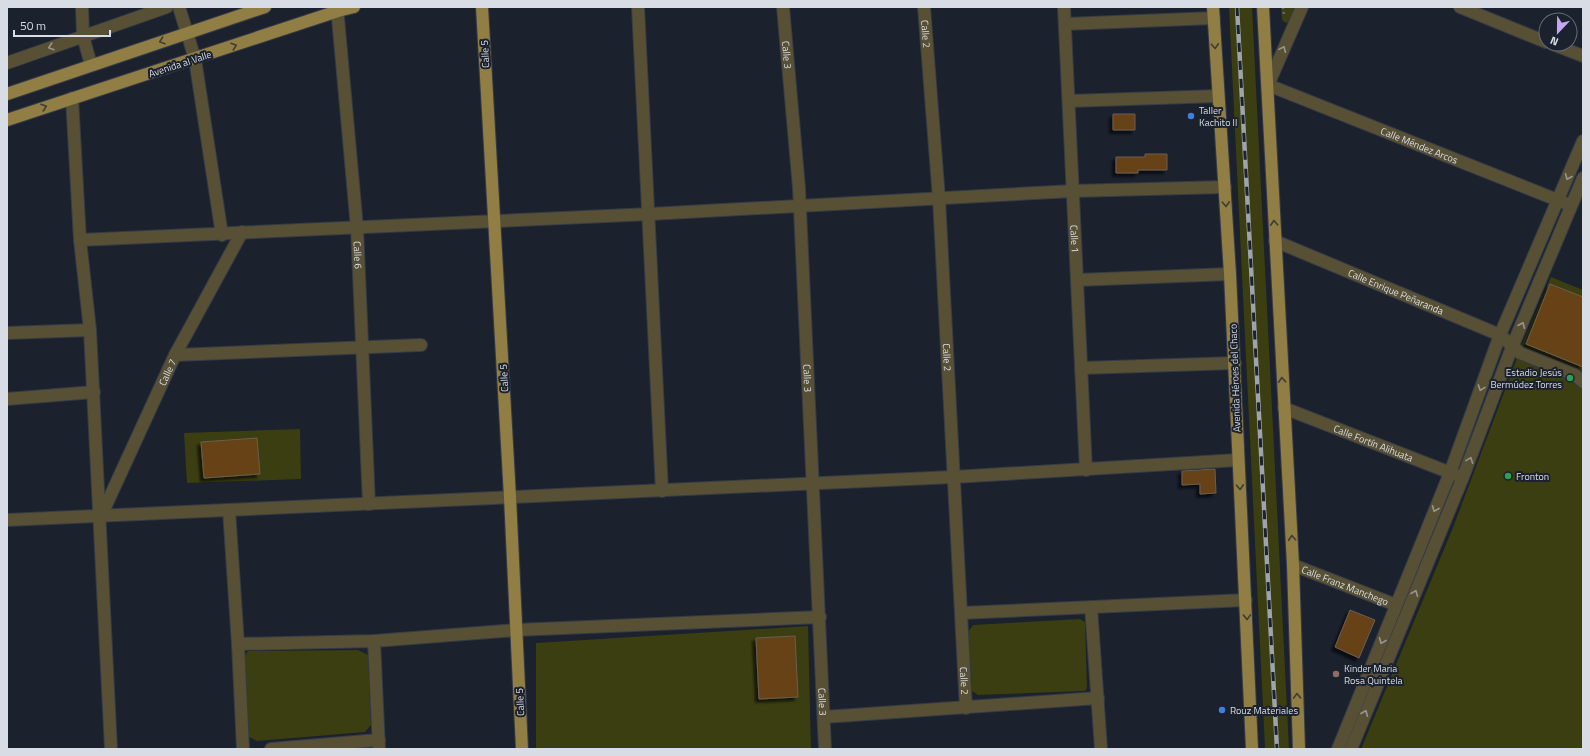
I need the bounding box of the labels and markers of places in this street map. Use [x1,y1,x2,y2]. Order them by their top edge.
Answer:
place label: Taller Kachito ll [1199,103,1237,130]
marker: Taller Kachito ll [1186,111,1196,121]
place label: Estadio Jesús Bermúdez Torres [1490,365,1562,392]
marker: Estadio Jesús Bermúdez Torres [1565,373,1575,383]
place label: Fronton [1516,469,1549,484]
marker: Fronton [1503,471,1513,481]
place label: Kinder Maria Rosa Quintela [1344,661,1403,688]
marker: Kinder Maria Rosa Quintela [1331,669,1341,679]
place label: Rouz Materiales [1230,703,1298,718]
marker: Rouz Materiales [1217,705,1227,715]

